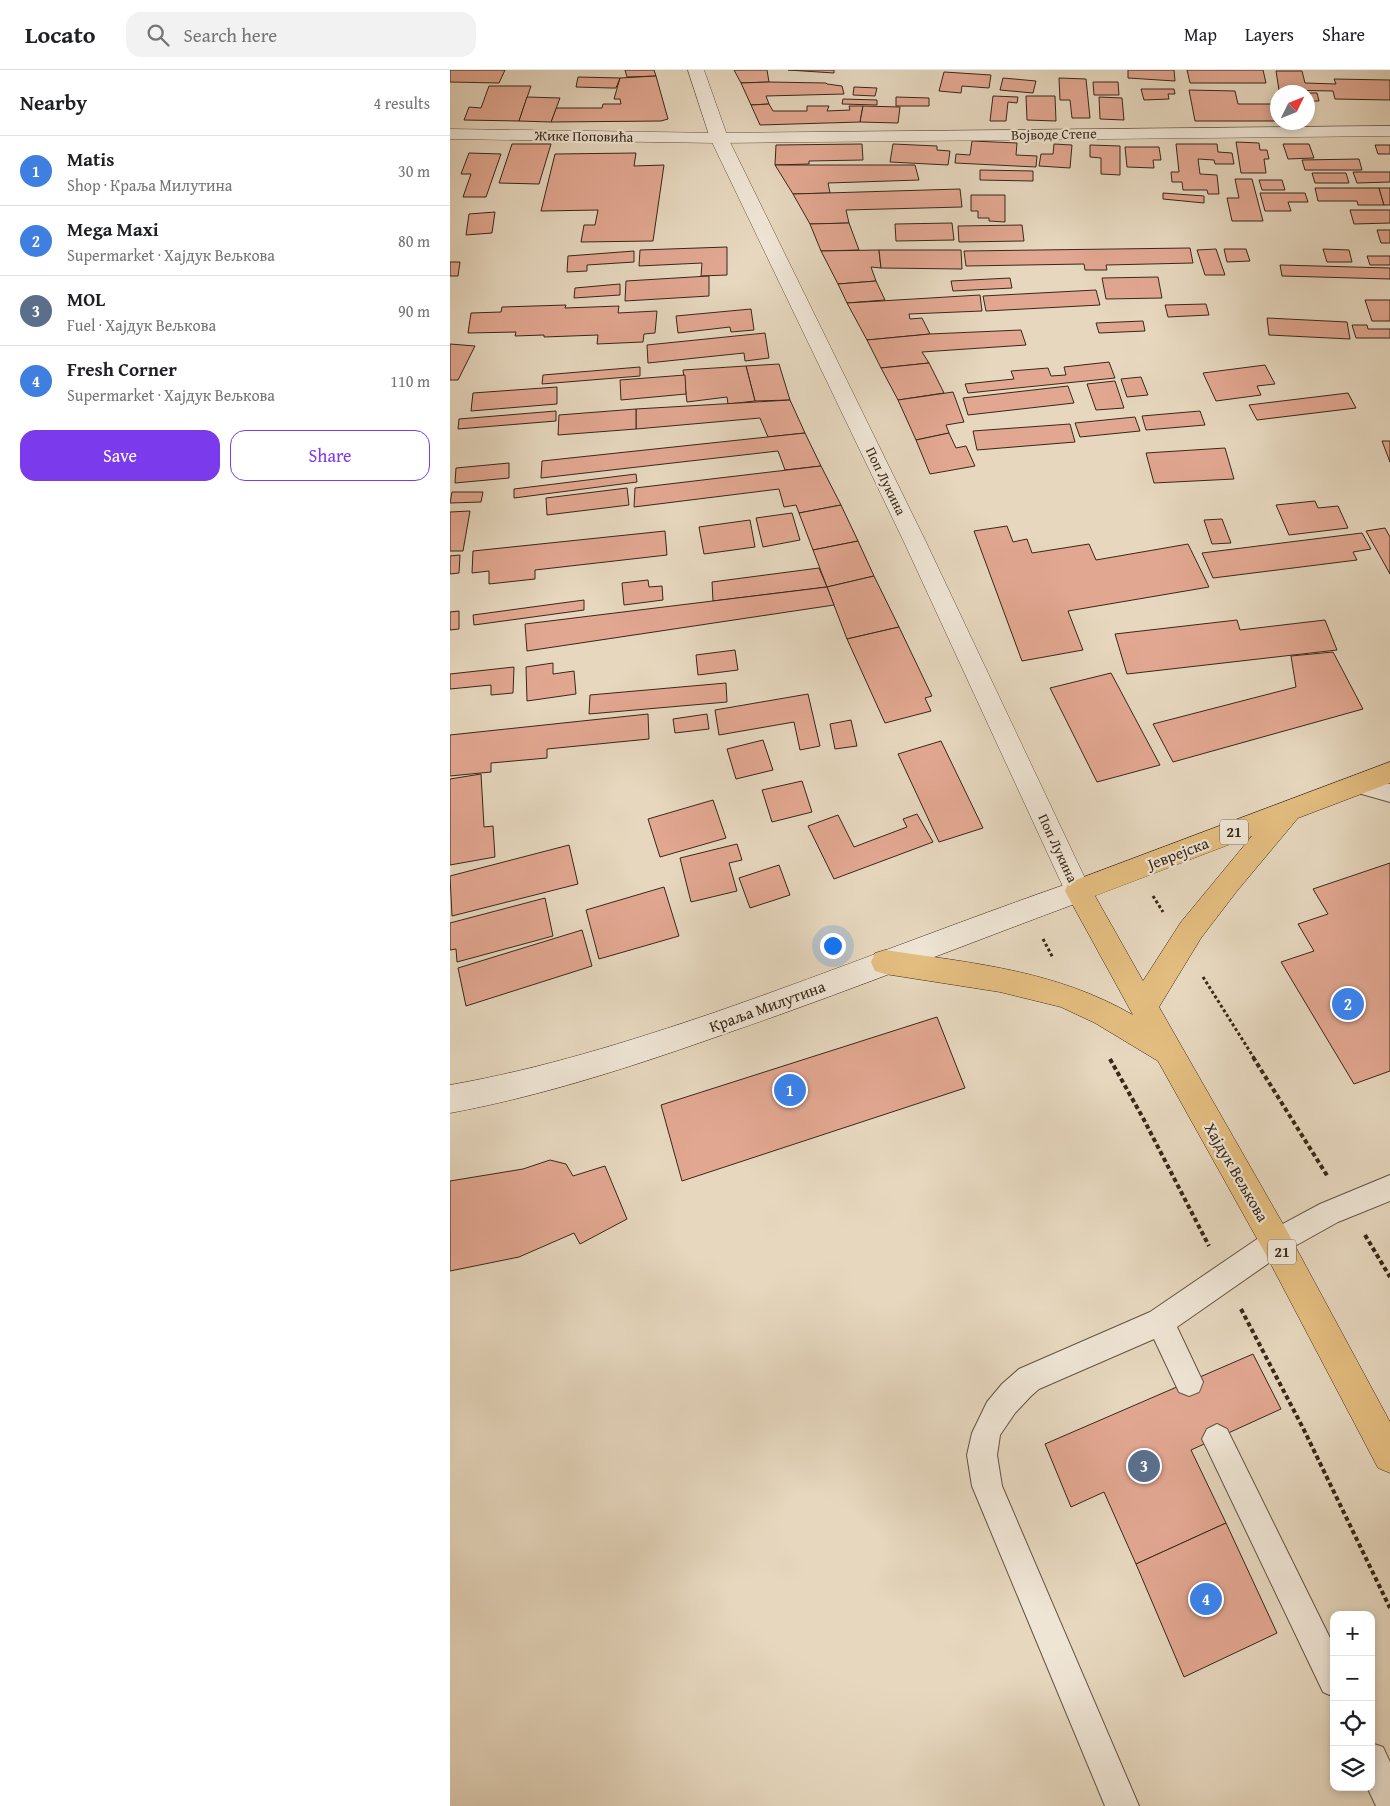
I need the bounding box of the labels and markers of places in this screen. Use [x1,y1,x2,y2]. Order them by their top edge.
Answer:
pin: 2 [1332,985,1364,1023]
pin: 1 [774,1071,806,1109]
pin: 3 [1128,1447,1160,1485]
pin: 4 [1190,1580,1222,1618]

